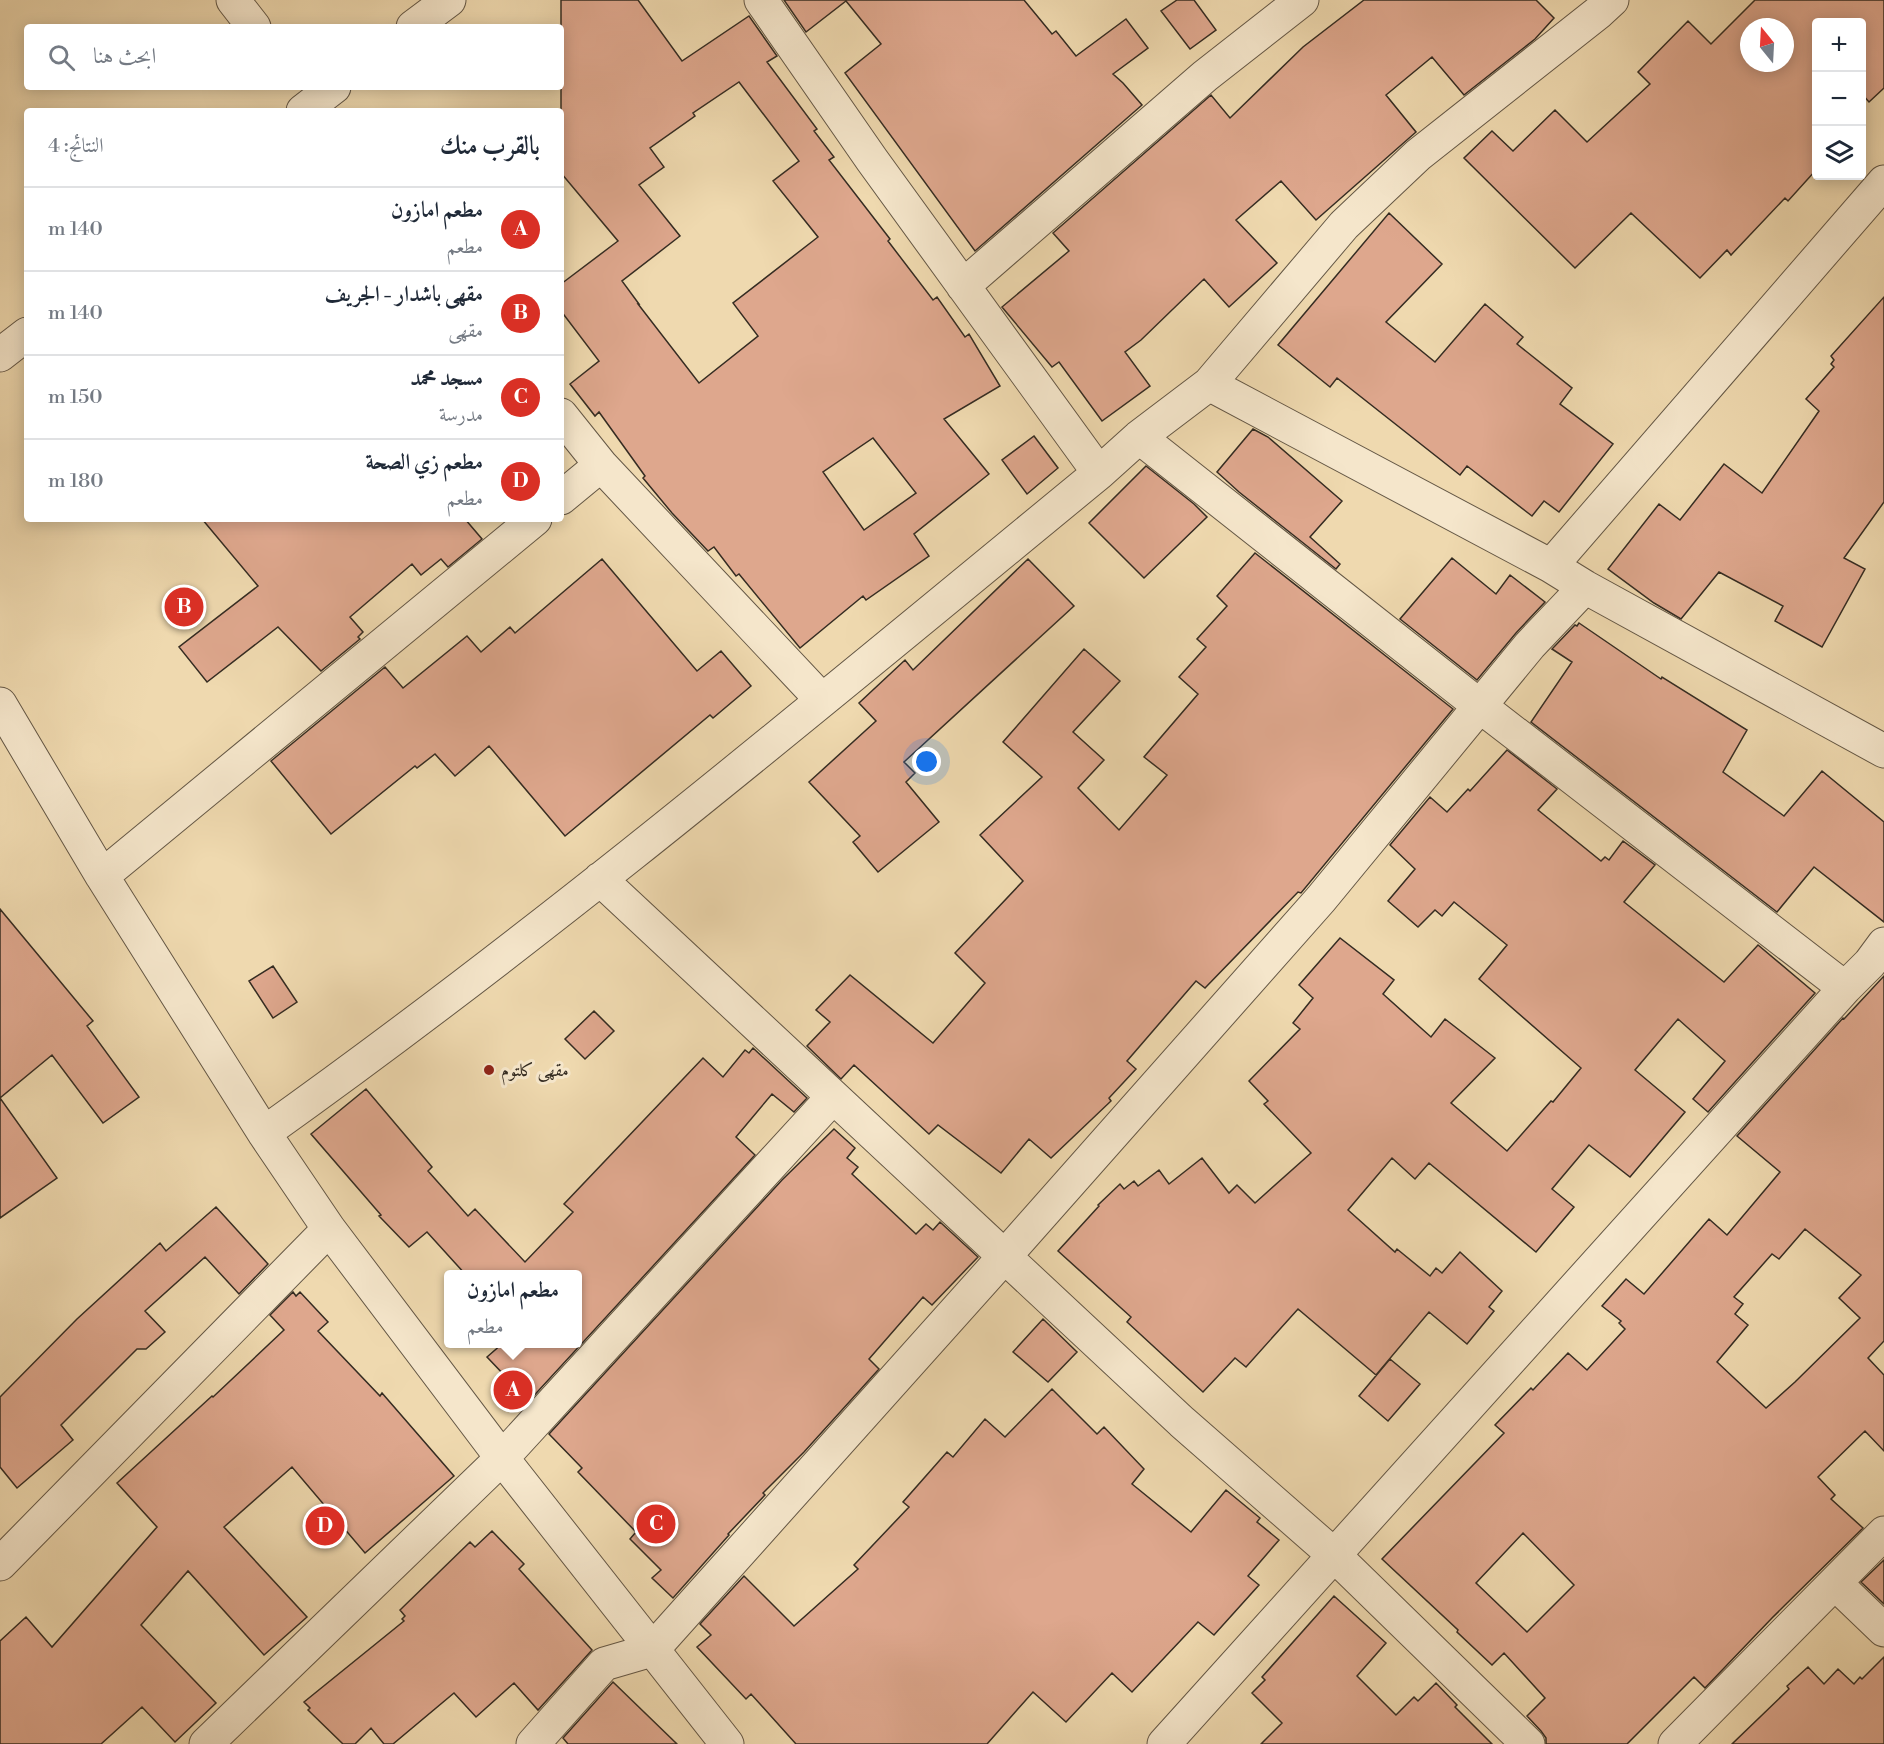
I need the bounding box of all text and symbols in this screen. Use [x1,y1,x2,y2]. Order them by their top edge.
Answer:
north arrow [1740,18,1794,72]
map controls [1812,18,1866,180]
button: + [1812,18,1866,72]
search box [24,24,564,90]
icon: search [45,41,78,74]
text: ابحث هنا [93,43,156,70]
button: − [1812,72,1866,126]
button: layers [1812,126,1866,180]
text: بالقرب منك [440,130,540,162]
text: النتائج: 4 [48,134,104,159]
text: مطعم امازون [391,197,483,224]
text: 140 m [48,217,103,242]
text: A [513,217,528,242]
text: مطعم [446,235,483,260]
text: مقهى باشدار - الجريف [325,281,483,308]
text: 140 m [48,301,103,326]
text: B [513,301,528,326]
text: مقهى [448,319,483,344]
text: مسجد محمد [410,365,483,392]
text: 150 m [48,385,103,410]
text: C [513,385,528,410]
text: مدرسة [439,403,483,428]
text: مطعم زي الصحة [366,449,483,476]
text: 180 m [48,469,103,494]
text: D [513,469,528,494]
text: مطعم [446,487,483,512]
pin: B [164,584,204,630]
your location [912,747,941,776]
place label: مقهى كلتوم [501,1059,569,1086]
marker: مقهى كلتوم [482,1063,496,1077]
popup [444,1270,582,1348]
text: مطعم امازون [467,1277,559,1304]
text: مطعم [467,1315,503,1340]
pin: A [494,1368,532,1412]
pin: C [636,1502,676,1546]
pin: D [306,1504,344,1549]

